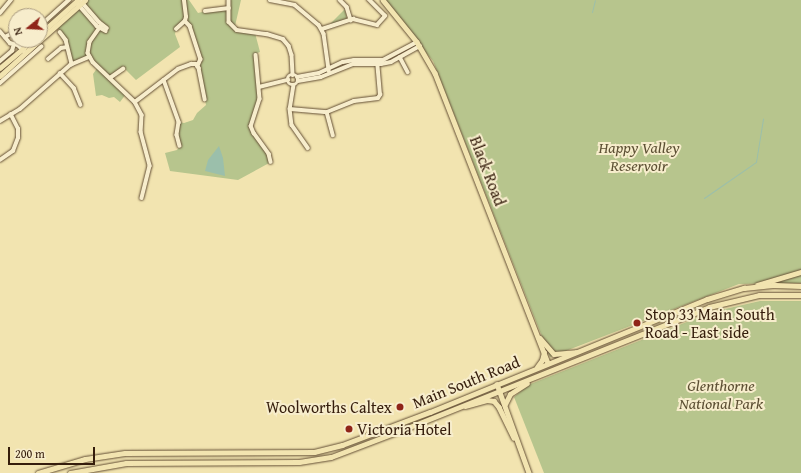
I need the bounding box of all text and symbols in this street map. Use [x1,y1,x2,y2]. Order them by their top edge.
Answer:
north arrow [8,8,48,48]
text: N [9,25,26,37]
street label: Black Road [466,133,510,209]
park label: Happy Valley Reservoir [598,137,680,175]
place label: Stop 33 Main South Road - East side [645,304,775,342]
marker: Stop 33 Main South Road - East side [632,318,642,328]
street label: Main South Road [410,352,522,412]
park label: Glenthorne National Park [679,375,763,413]
place label: Woolworths Caltex [266,397,392,417]
marker: Woolworths Caltex [395,402,405,412]
place label: Victoria Hotel [357,419,451,439]
marker: Victoria Hotel [344,424,354,434]
scale bar [10,439,97,465]
text: 200 m [15,445,45,462]

